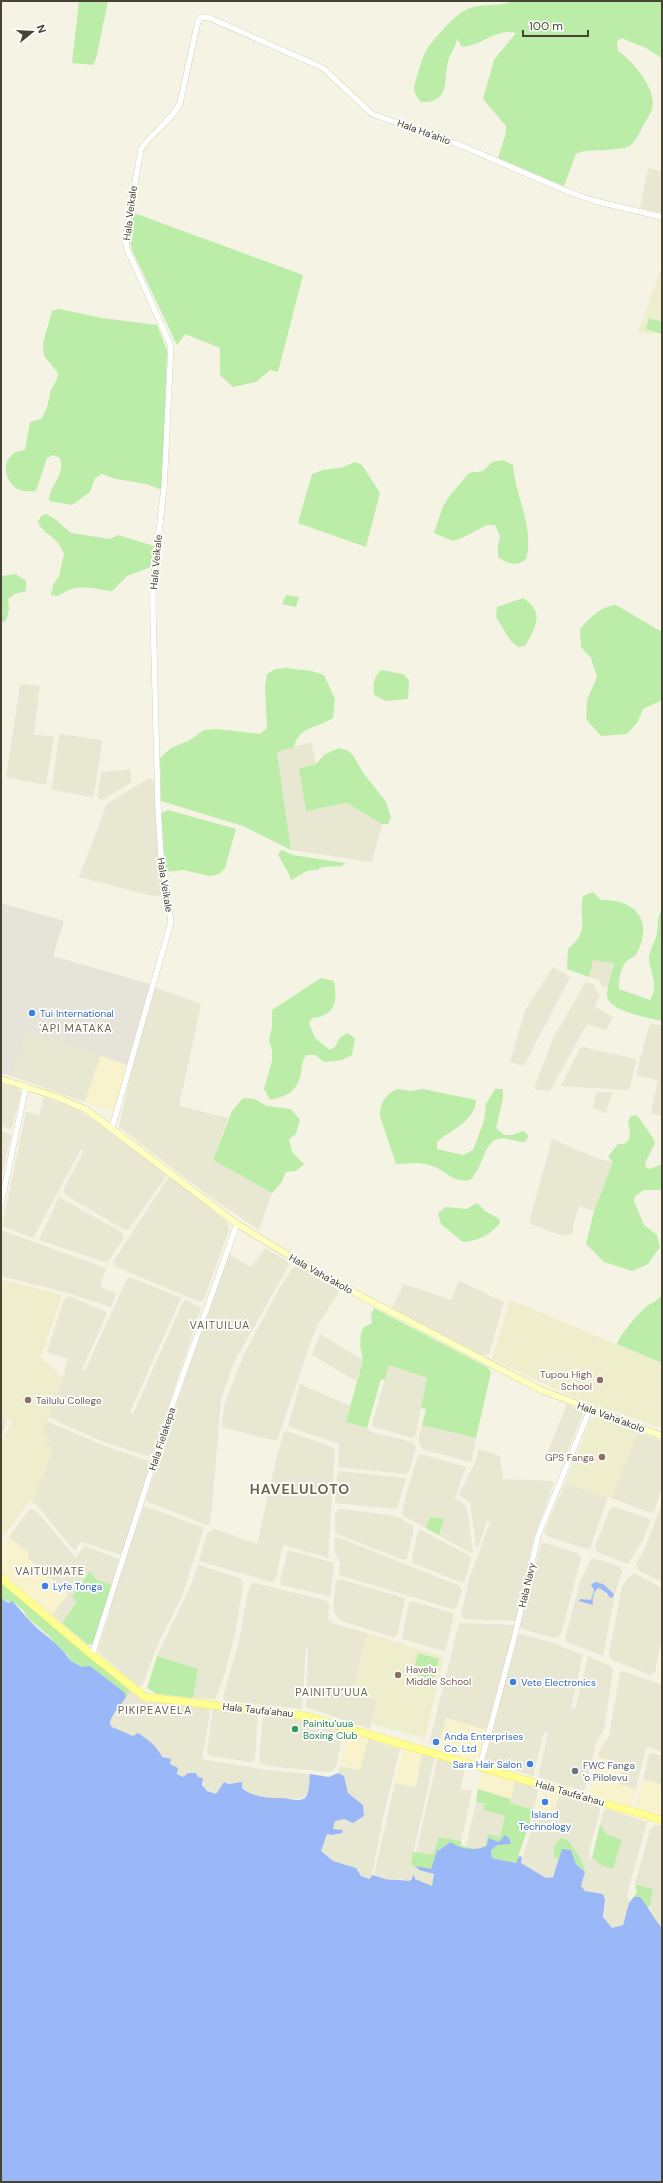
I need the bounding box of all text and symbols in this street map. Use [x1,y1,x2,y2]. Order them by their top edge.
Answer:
north arrow [12,12,52,52]
scale bar [523,12,588,38]
text: 100 m [529,18,563,34]
text: N [34,23,49,35]
street label: Hala Ha'ahio [395,116,453,148]
street label: Hala Veikale [120,185,140,241]
street label: Hala Veikale [147,534,165,590]
street label: Hala Veikale [154,857,176,914]
place label: Tui International [40,1007,114,1020]
marker: Tui International [27,1008,37,1018]
district label: 'API MATAKA [39,1021,113,1035]
street label: Hala Vaha'akolo [287,1251,355,1297]
district label: VAITUILUA [190,1318,250,1332]
place label: Tupou High School [540,1368,592,1393]
marker: Tupou High School [595,1375,605,1385]
place label: Tailulu College [36,1394,102,1407]
marker: Tailulu College [23,1395,33,1405]
street label: Hala Vaha'akolo [575,1399,647,1435]
street label: Hala Fielakepa [146,1406,178,1472]
place label: GPS Fanga [545,1451,594,1464]
marker: GPS Fanga [597,1452,607,1462]
district label: HAVELULOTO [250,1480,350,1498]
street label: Hala Navy [516,1561,539,1609]
district label: VAITUIMATE [15,1564,85,1578]
place label: Lyfe Tonga [53,1580,102,1593]
marker: Lyfe Tonga [40,1581,50,1591]
place label: Havelu Middle School [406,1663,471,1688]
marker: Havelu Middle School [393,1670,403,1680]
place label: Vete Electronics [521,1676,596,1689]
marker: Vete Electronics [508,1677,518,1687]
district label: PAINITU’UUA [295,1685,369,1699]
street label: Hala Taufa'ahau [222,1700,294,1720]
district label: PIKIPEAVELA [118,1703,192,1717]
place label: Painitu’uua Boxing Club [303,1717,357,1742]
marker: Painitu’uua Boxing Club [290,1724,300,1734]
place label: Anda Enterprises Co. Ltd [444,1730,523,1755]
marker: Anda Enterprises Co. Ltd [431,1737,441,1747]
place label: Sara Hair Salon [453,1758,522,1771]
marker: Sara Hair Salon [525,1759,535,1769]
place label: FWC Fanga 'o Pilolevu [583,1759,635,1784]
marker: FWC Fanga 'o Pilolevu [570,1766,580,1776]
street label: Hala Taufa'ahau [534,1777,606,1809]
marker: Island Technology [540,1797,550,1807]
place label: Island Technology [519,1808,572,1833]

